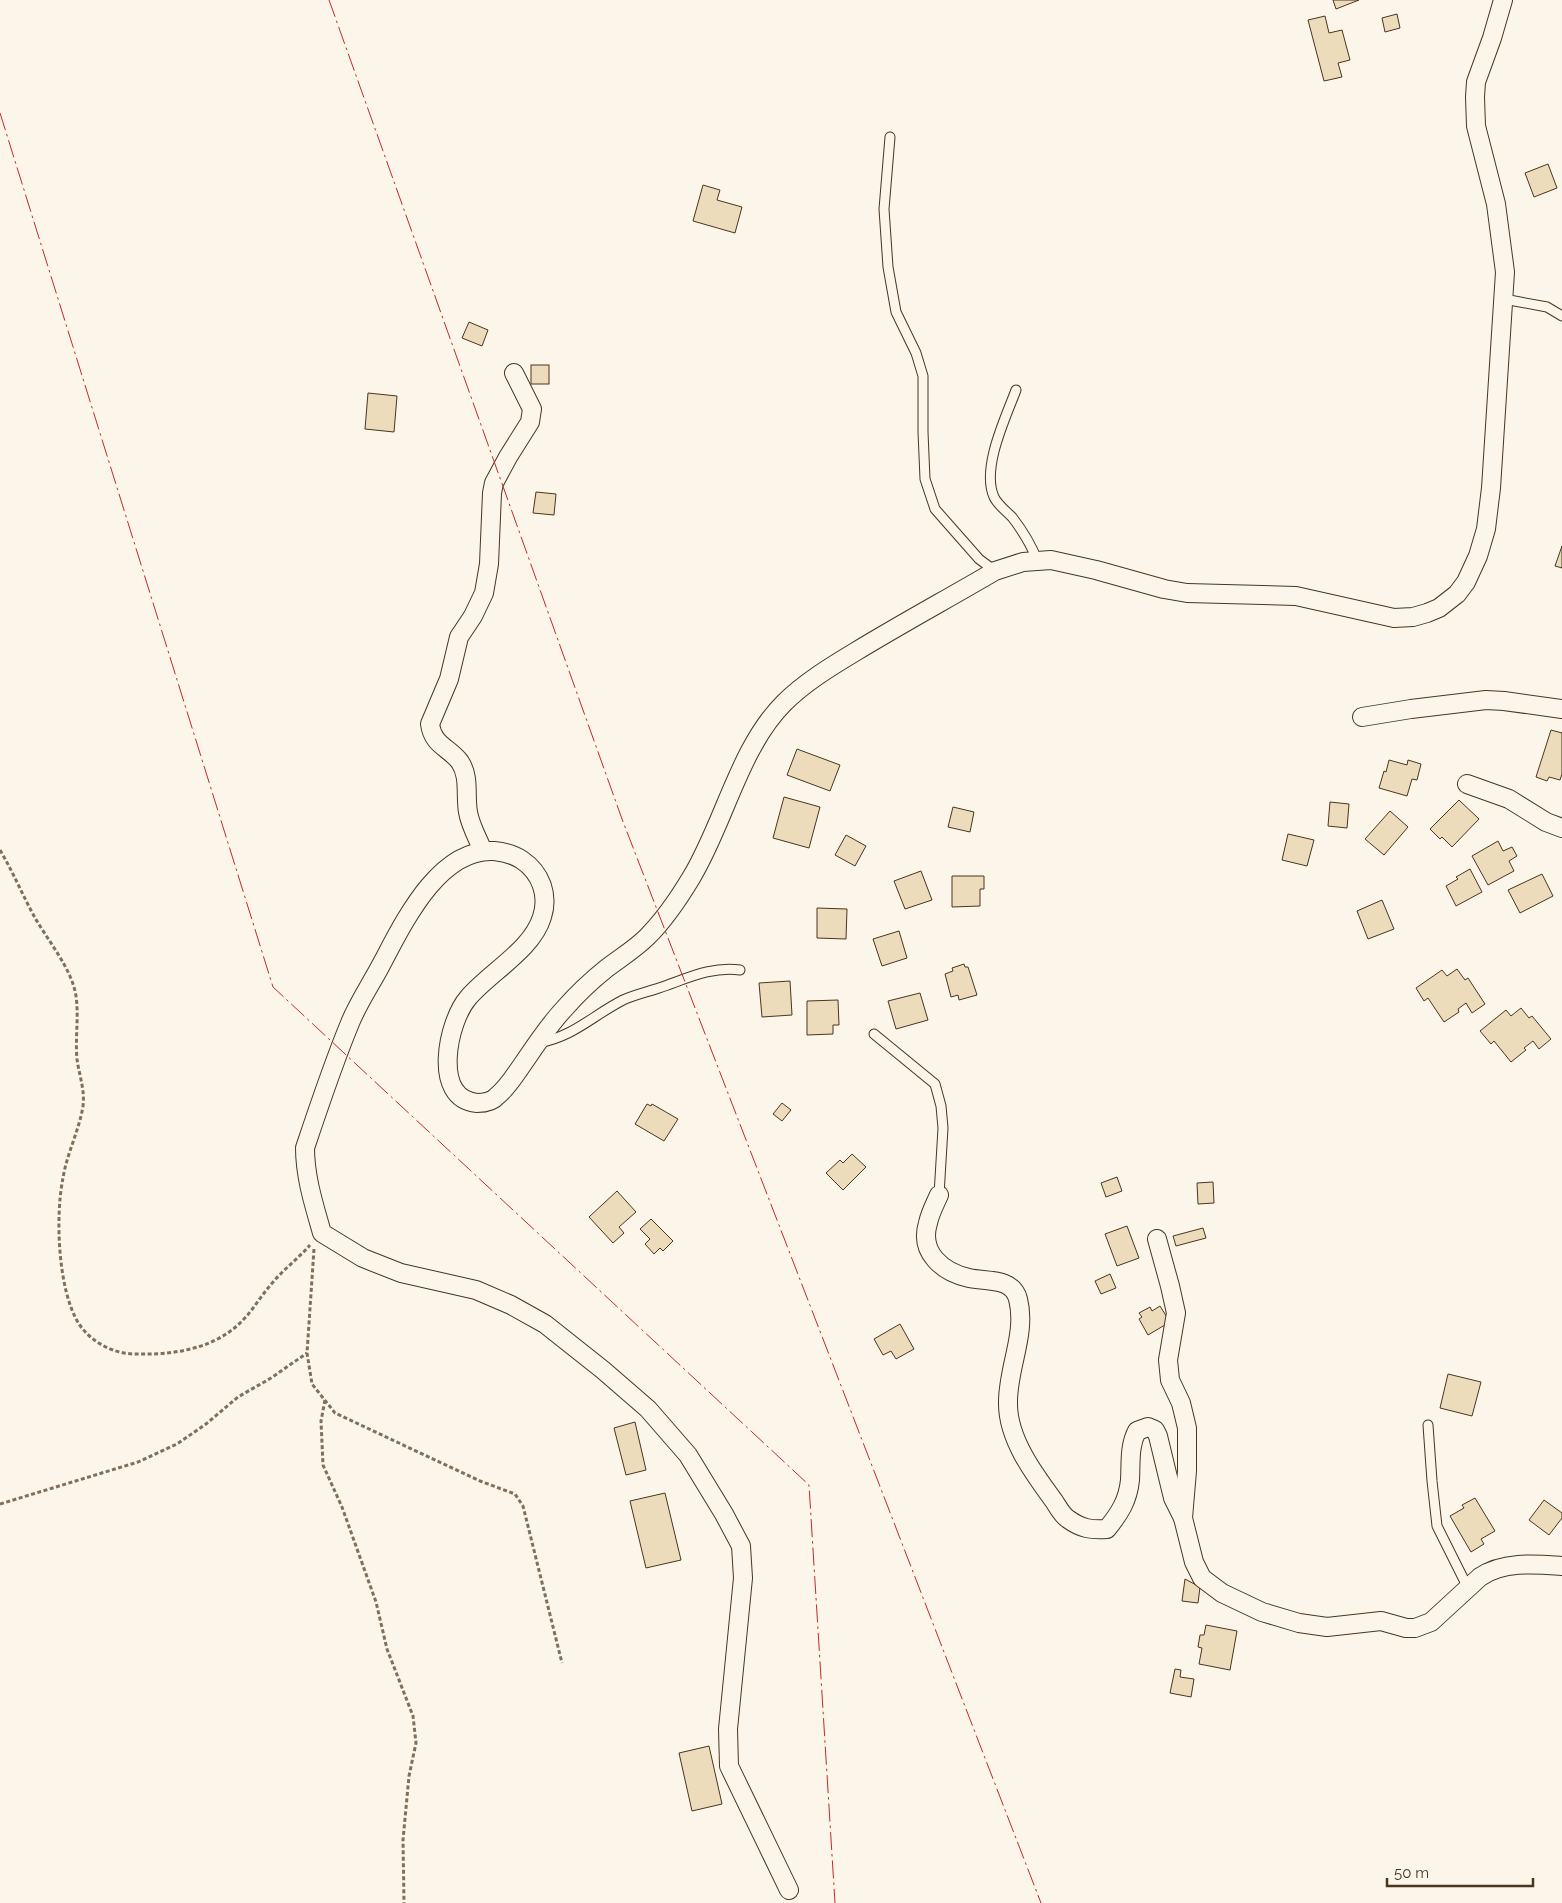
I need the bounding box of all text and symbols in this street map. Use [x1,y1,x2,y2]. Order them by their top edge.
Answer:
scale bar [1387,1856,1533,1888]
text: 50 m [1394,1864,1429,1882]

